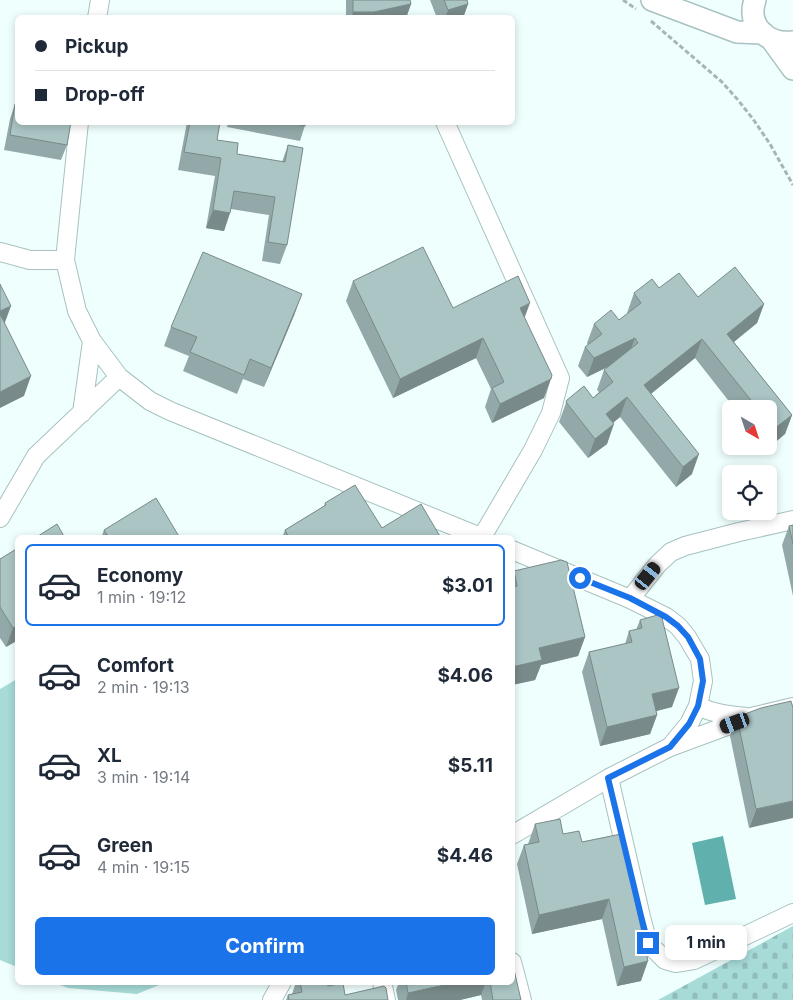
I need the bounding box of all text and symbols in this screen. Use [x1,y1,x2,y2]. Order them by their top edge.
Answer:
text: Pickup [65,35,128,58]
text: Drop-off [65,83,145,106]
north arrow [722,400,778,455]
map controls [722,400,777,520]
button: locate [722,465,777,520]
car [632,560,663,592]
icon: car [37,563,82,608]
text: Economy [97,564,183,587]
route start [569,567,591,589]
text: $3.01 [442,574,493,597]
text: 1 min · 19:12 [97,587,186,607]
icon: car [37,653,82,698]
text: Comfort [97,654,174,677]
text: $4.06 [437,664,493,687]
text: 2 min · 19:13 [97,677,190,697]
car [718,711,751,735]
icon: car [37,743,82,788]
text: XL [97,744,122,767]
text: $5.11 [448,754,493,777]
text: 3 min · 19:14 [97,767,190,787]
icon: car [37,833,82,878]
text: Green [97,834,153,857]
text: $4.46 [437,844,493,867]
text: 4 min · 19:15 [97,857,190,877]
button: Confirm [35,917,495,975]
callout: 1 min [666,926,748,960]
route end [637,932,659,954]
text: 1 min [686,932,726,952]

